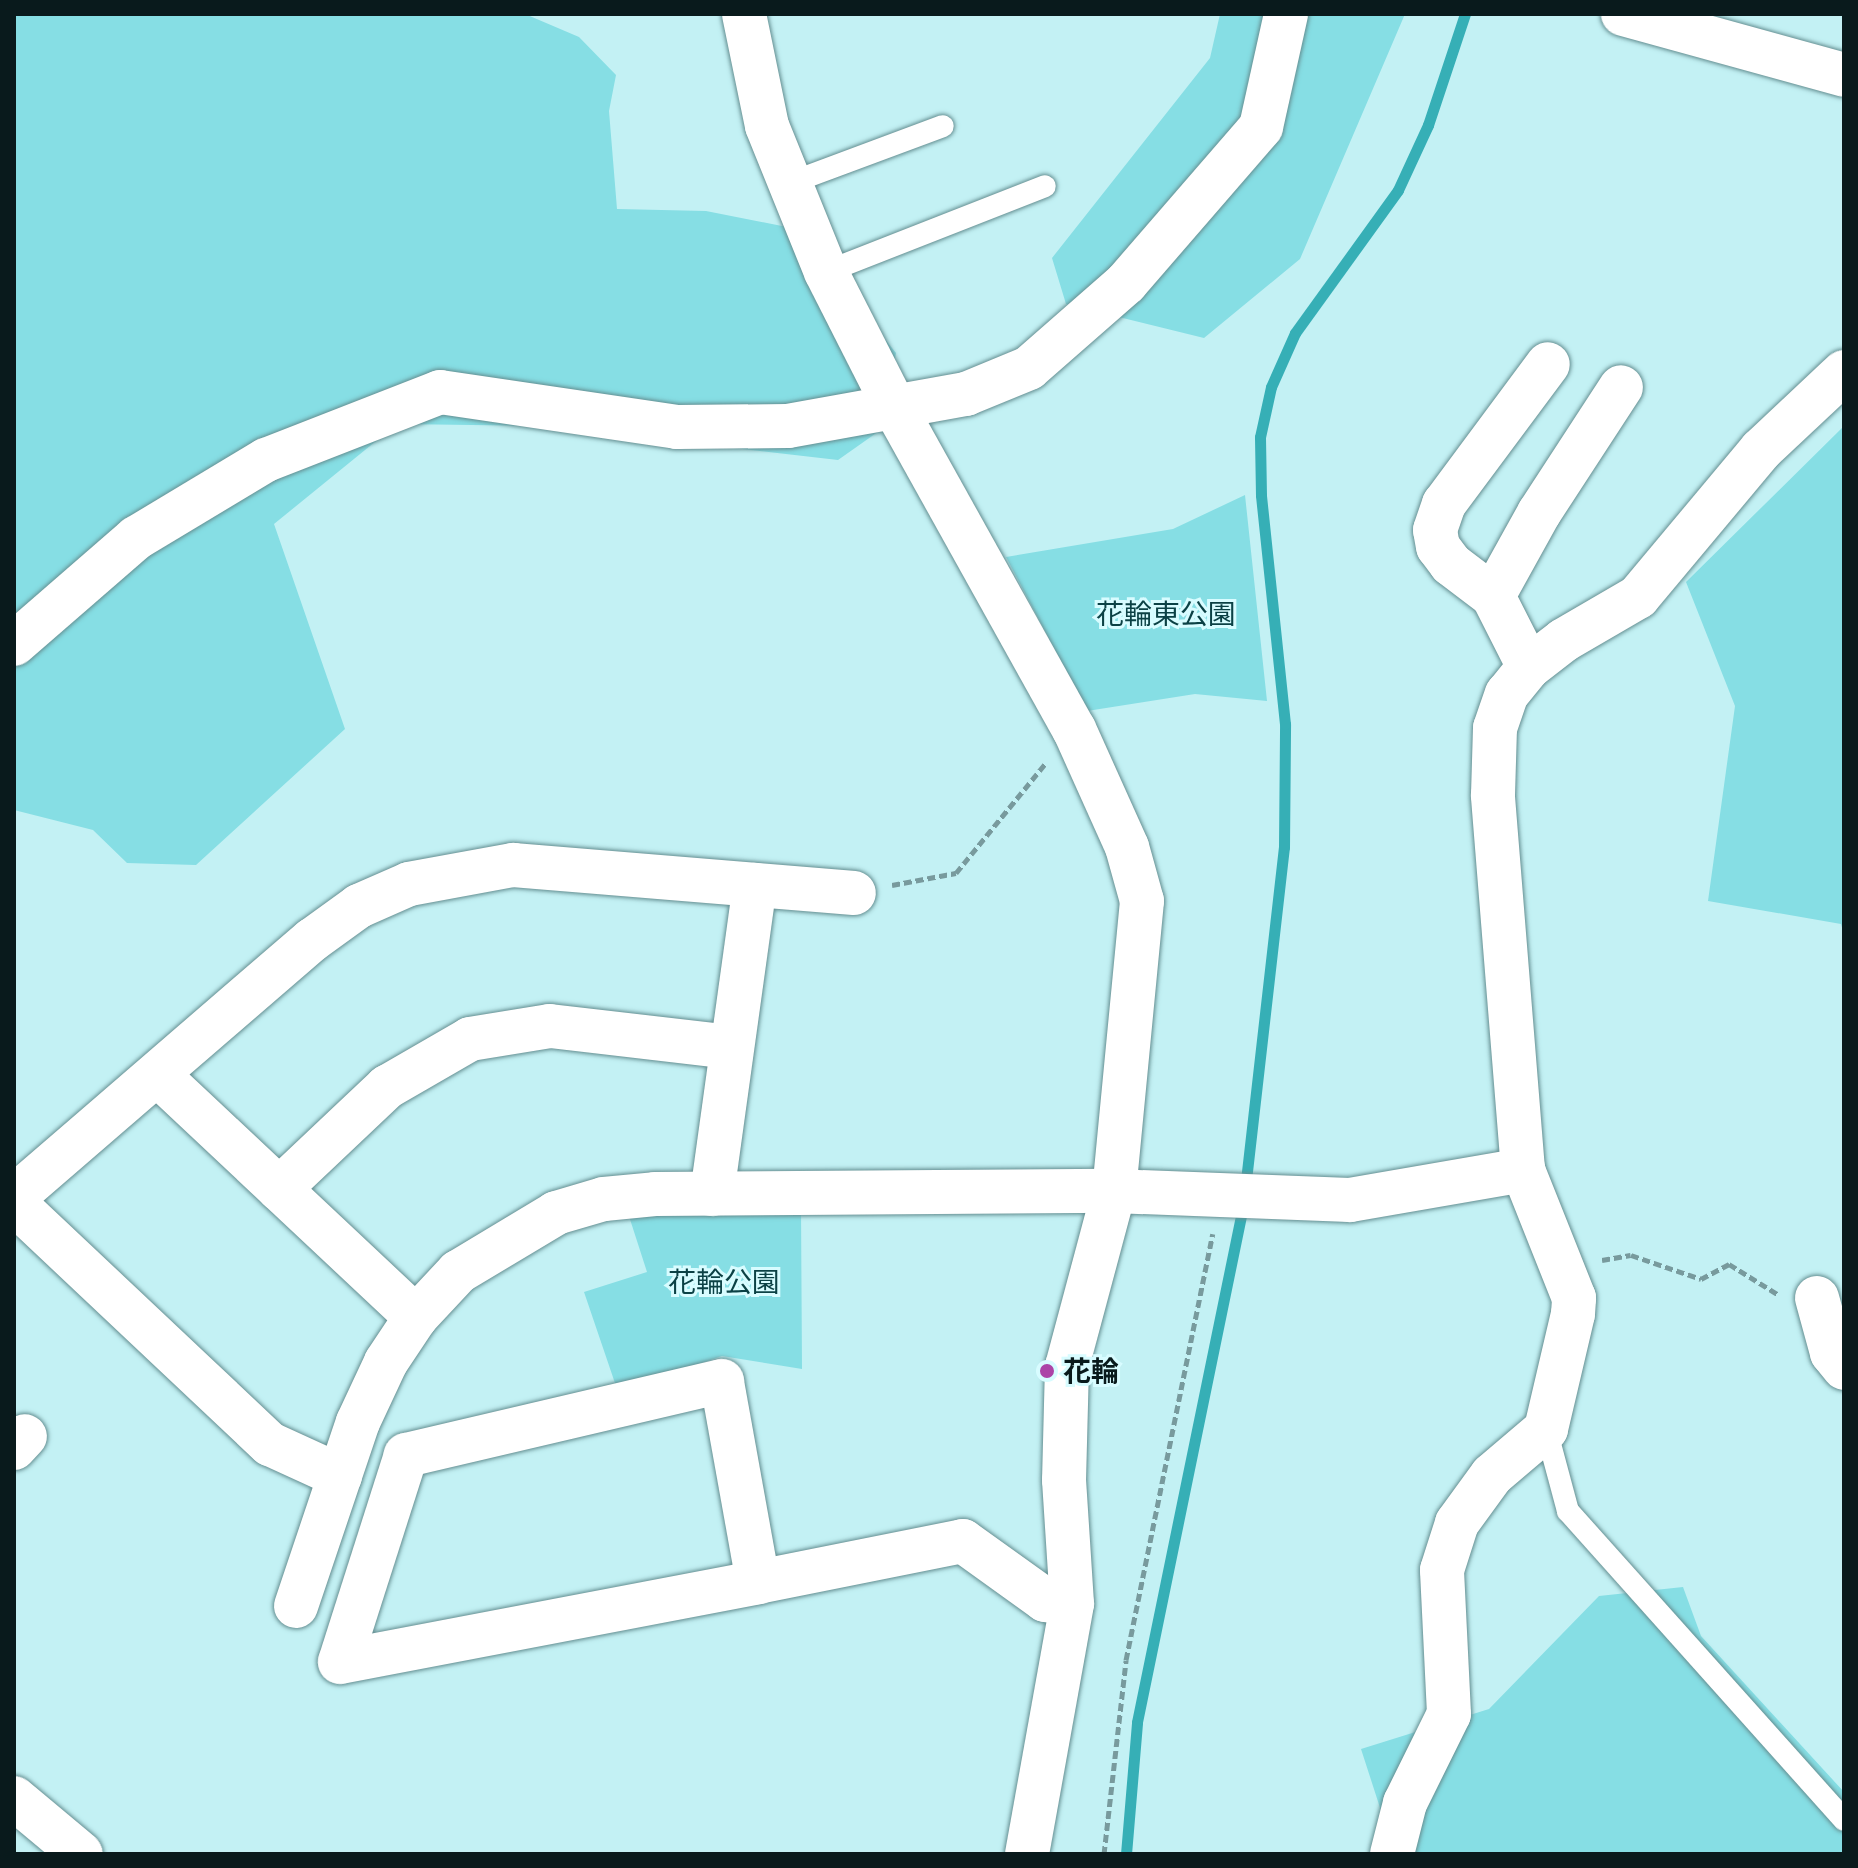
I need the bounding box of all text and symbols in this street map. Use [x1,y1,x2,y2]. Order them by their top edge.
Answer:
park label: 花輪東公園 [1096,597,1236,631]
park label: 花輪公園 [668,1265,780,1299]
place label: 花輪 [1063,1354,1119,1388]
marker: 花輪 [1038,1362,1056,1380]

